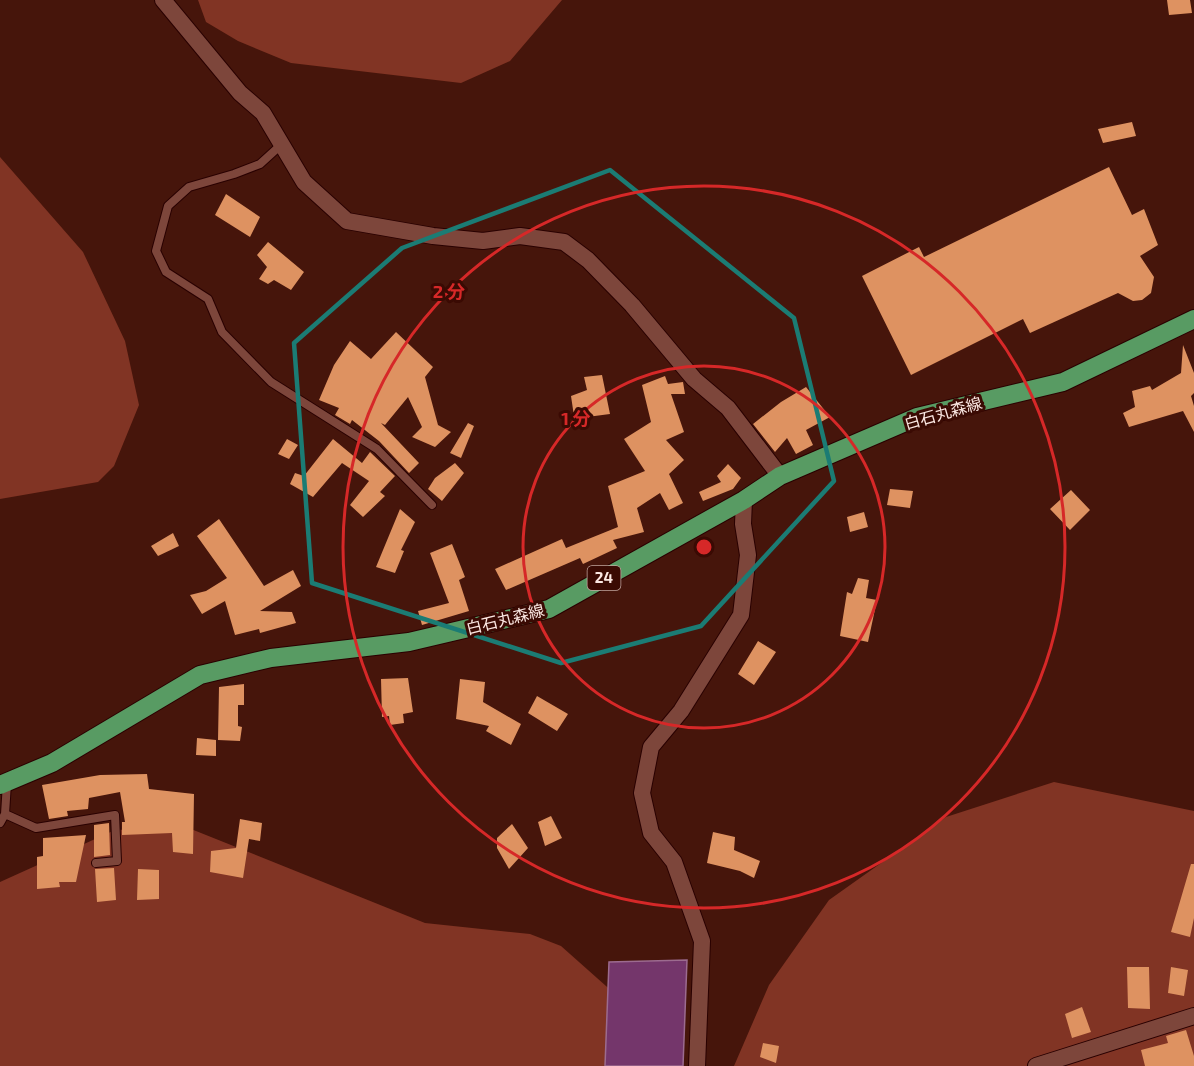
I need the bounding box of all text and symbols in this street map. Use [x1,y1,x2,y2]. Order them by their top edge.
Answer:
text: 2 分 [433,280,465,302]
street label: 白石丸森線 [902,392,984,433]
text: 1 分 [561,407,591,429]
centre of rings [694,537,714,557]
road number: 24 [588,566,620,590]
street label: 白石丸森線 [464,600,546,637]

